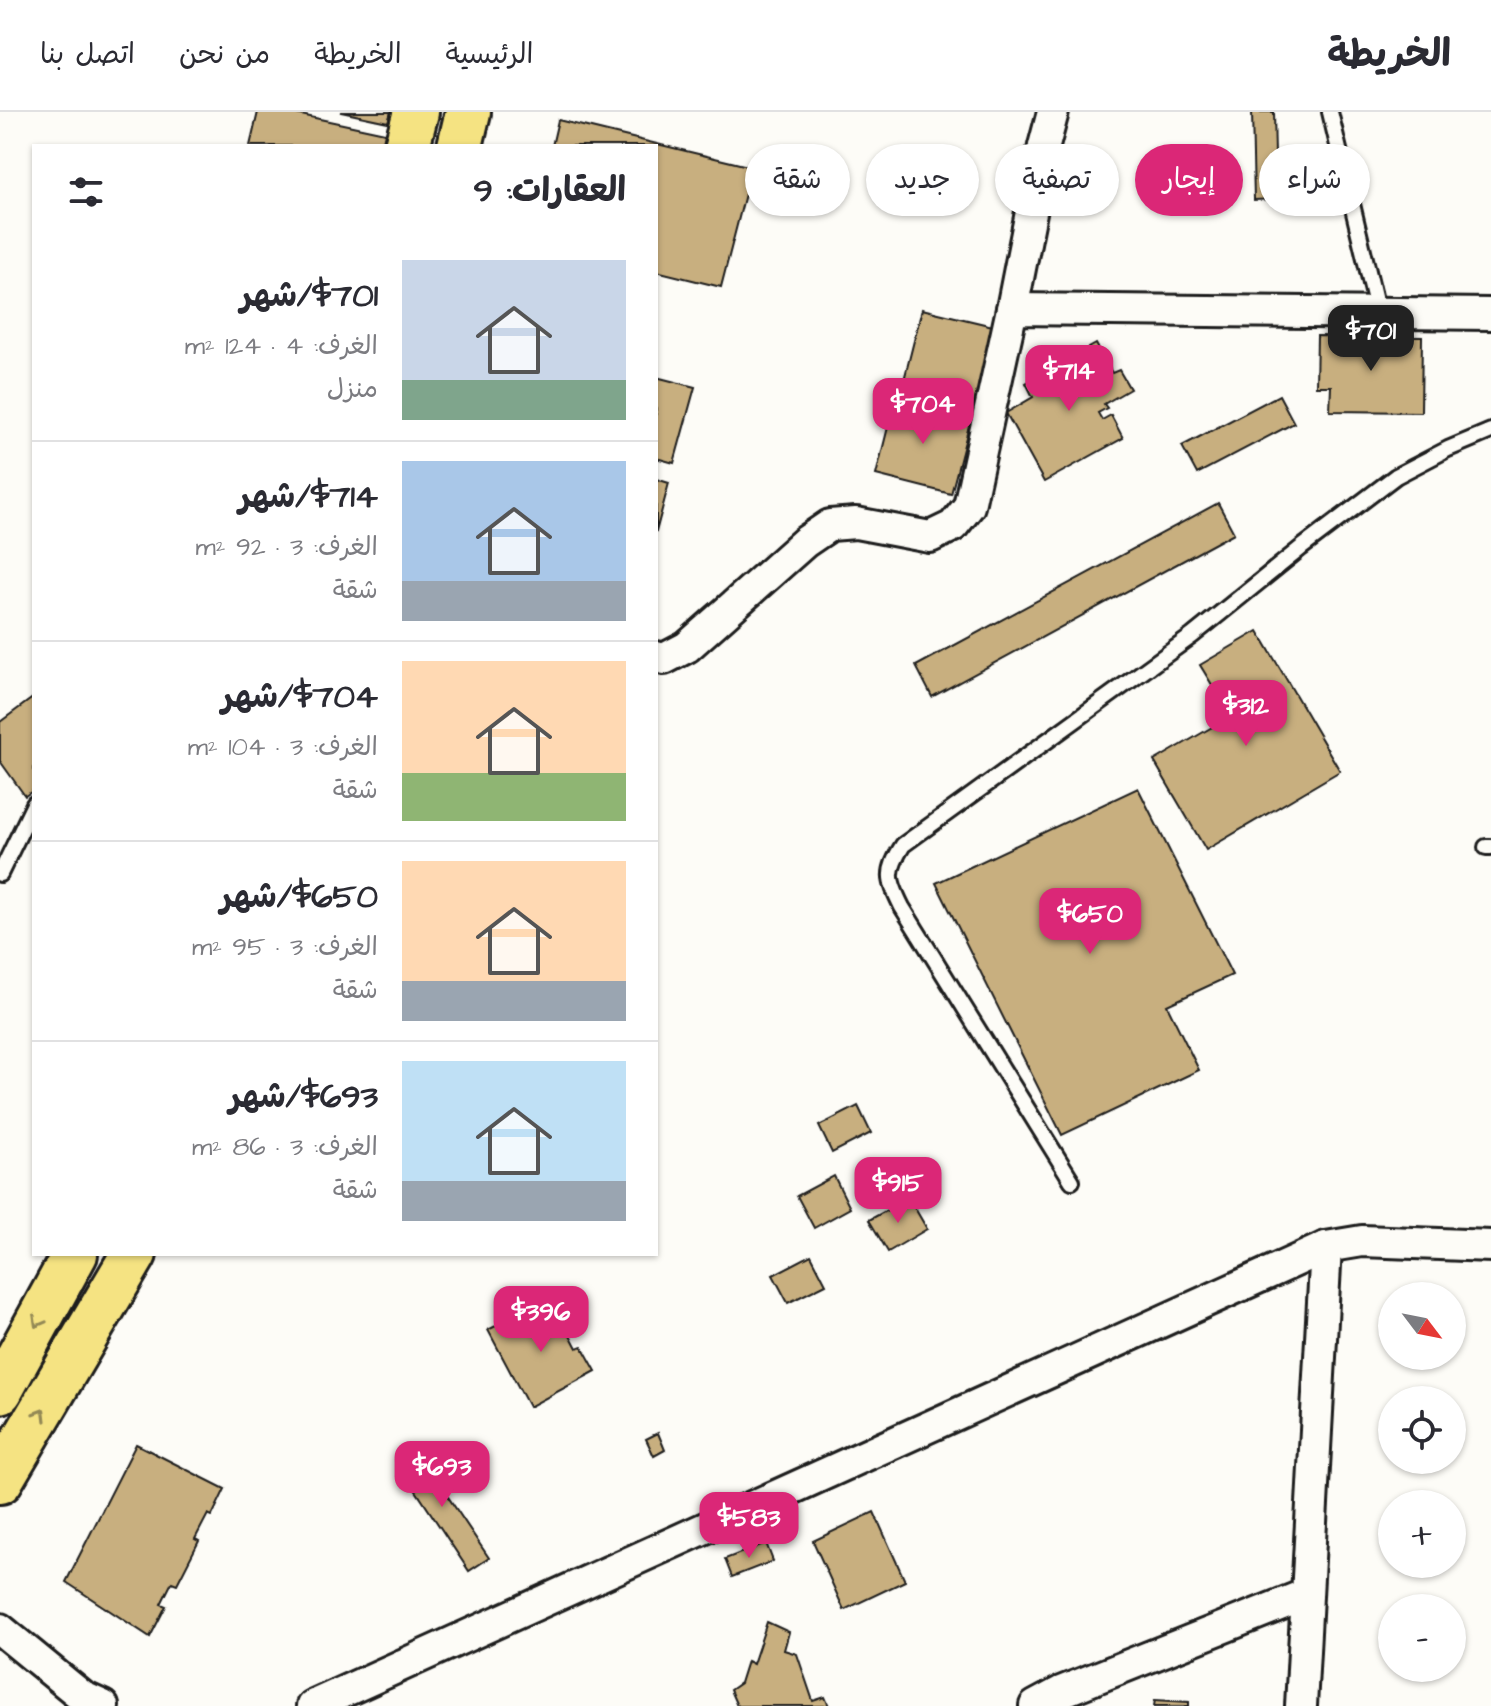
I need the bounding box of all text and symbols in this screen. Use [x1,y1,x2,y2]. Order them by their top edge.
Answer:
text: الخريطة [1327,29,1451,81]
text: اتصل بنا [40,35,135,74]
text: من نحن [179,35,270,74]
text: الخريطة [314,35,402,74]
text: الرئيسية [446,35,533,74]
chip: شقة [745,144,850,216]
chip: جديد [866,144,979,216]
chip: تصفية [995,144,1119,216]
chip: إيجار [1135,144,1243,216]
chip: شراء [1259,144,1370,216]
text: العقارات: 9 [473,167,626,215]
icon: filters [64,170,108,214]
text: $701/شهر [240,272,378,320]
icon: home [466,292,562,388]
pin: $701 [1324,305,1418,373]
text: $701 [1346,313,1396,349]
text: الغرف: 4 · 124 m² [185,328,378,364]
pin: $714 [1022,345,1116,413]
text: $714 [1043,353,1095,389]
text: منزل [327,371,378,407]
pin: $704 [876,378,970,446]
text: $704 [891,386,955,422]
text: $714/شهر [239,473,378,521]
icon: home [466,493,562,589]
text: الغرف: 3 · 92 m² [195,529,378,565]
text: شقة [333,572,378,608]
text: $704/شهر [222,673,378,721]
pin: $312 [1199,680,1293,748]
text: $312 [1223,688,1269,724]
icon: home [466,693,562,789]
text: الغرف: 3 · 104 m² [188,729,378,765]
text: شقة [333,772,378,808]
text: $650/شهر [220,873,378,921]
pin: $650 [1043,888,1137,956]
icon: home [466,893,562,989]
text: $650 [1057,896,1123,932]
text: الغرف: 3 · 95 m² [192,929,378,965]
text: شقة [333,972,378,1008]
text: $693/شهر [229,1073,378,1121]
icon: home [466,1093,562,1189]
text: الغرف: 3 · 86 m² [192,1129,378,1165]
pin: $915 [851,1157,945,1225]
text: $915 [872,1165,924,1201]
text: شقة [333,1172,378,1208]
north arrow [1378,1282,1466,1370]
map controls [1378,1282,1466,1682]
pin: $396 [494,1286,588,1354]
text: $396 [512,1294,570,1330]
one-way arrow [32,1314,47,1329]
button: locate [1378,1386,1466,1474]
one-way arrow [31,1408,47,1423]
pin: $693 [395,1441,489,1509]
text: $693 [413,1449,471,1485]
button: + [1378,1490,1466,1578]
pin: $583 [702,1492,796,1560]
text: $583 [718,1500,780,1536]
button: − [1378,1594,1466,1682]

